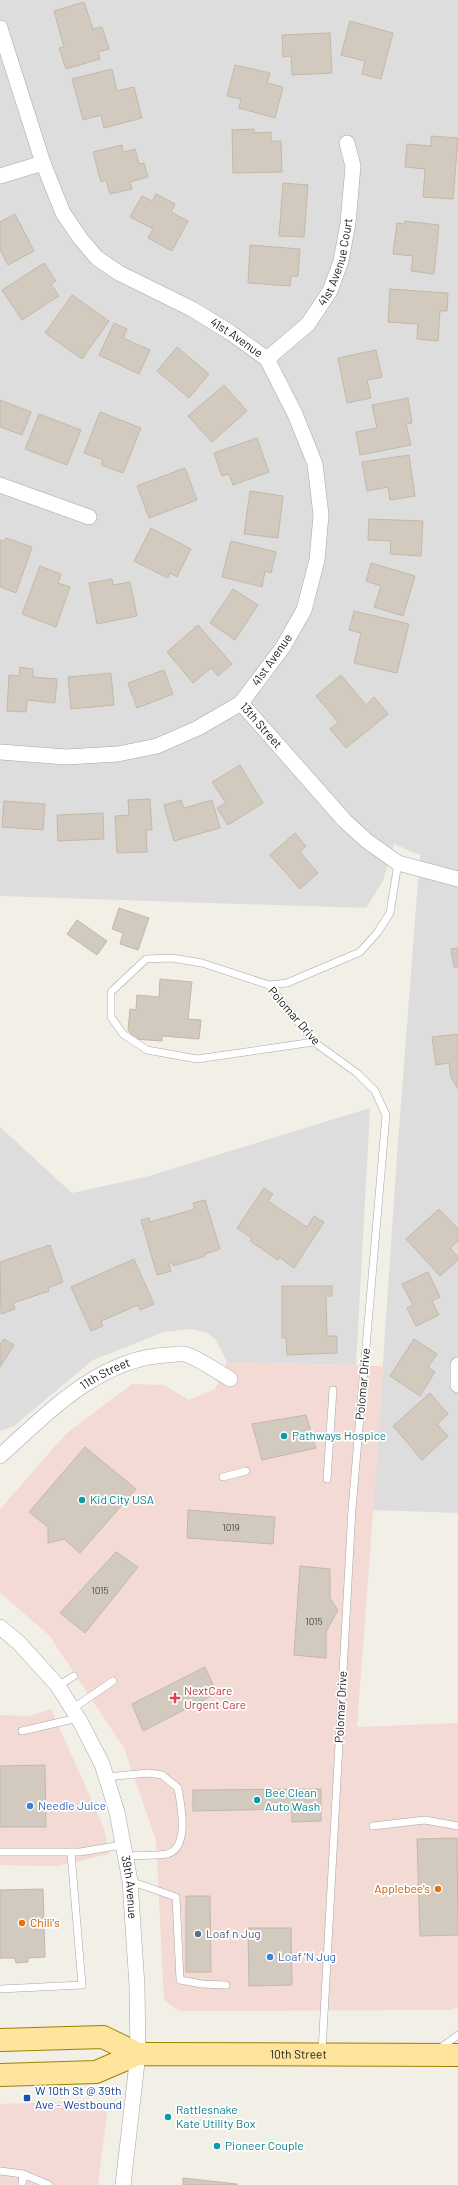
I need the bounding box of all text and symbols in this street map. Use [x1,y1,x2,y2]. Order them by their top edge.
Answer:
street label: 41st Avenue Court [314,217,354,308]
street label: 41st Avenue [208,314,266,360]
street label: 41st Avenue [248,631,294,688]
street label: 13th Street [238,699,285,751]
street label: Polomar Drive [266,983,324,1047]
street label: Polomar Drive [352,1347,372,1421]
street label: 11th Street [77,1355,132,1392]
place label: Pathways Hospice [292,1428,386,1442]
marker: Pathways Hospice [279,1431,289,1441]
place label: Kid City USA [90,1492,154,1506]
marker: Kid City USA [77,1495,87,1505]
house number: 1019 [222,1521,240,1533]
house number: 1015 [91,1584,109,1596]
house number: 1015 [305,1615,323,1627]
street label: Polomar Drive [331,1670,349,1743]
place label: NextCare Urgent Care [184,1683,246,1711]
marker: NextCare Urgent Care [169,1692,181,1704]
place label: Bee Clean Auto Wash [265,1785,320,1813]
marker: Bee Clean Auto Wash [252,1795,262,1805]
place label: Needle Juice [38,1798,106,1812]
marker: Needle Juice [25,1801,35,1811]
street label: 39th Avenue [119,1854,141,1919]
place label: Applebee's [374,1881,430,1895]
marker: Applebee's [433,1884,443,1894]
place label: Chili's [30,1915,60,1929]
marker: Chili's [17,1918,27,1928]
place label: Loaf n Jug [206,1926,261,1940]
marker: Loaf n Jug [193,1929,203,1939]
place label: Loaf 'N Jug [278,1949,336,1963]
marker: Loaf 'N Jug [265,1952,275,1962]
street label: 10th Street [270,2046,327,2061]
place label: W 10th St @ 39th Ave - Westbound [35,2083,122,2111]
marker: W 10th St @ 39th Ave - Westbound [22,2093,32,2103]
place label: Rattlesnake Kate Utility Box [176,2102,256,2130]
marker: Rattlesnake Kate Utility Box [163,2112,173,2122]
place label: Pioneer Couple [225,2138,304,2152]
marker: Pioneer Couple [212,2141,222,2151]

